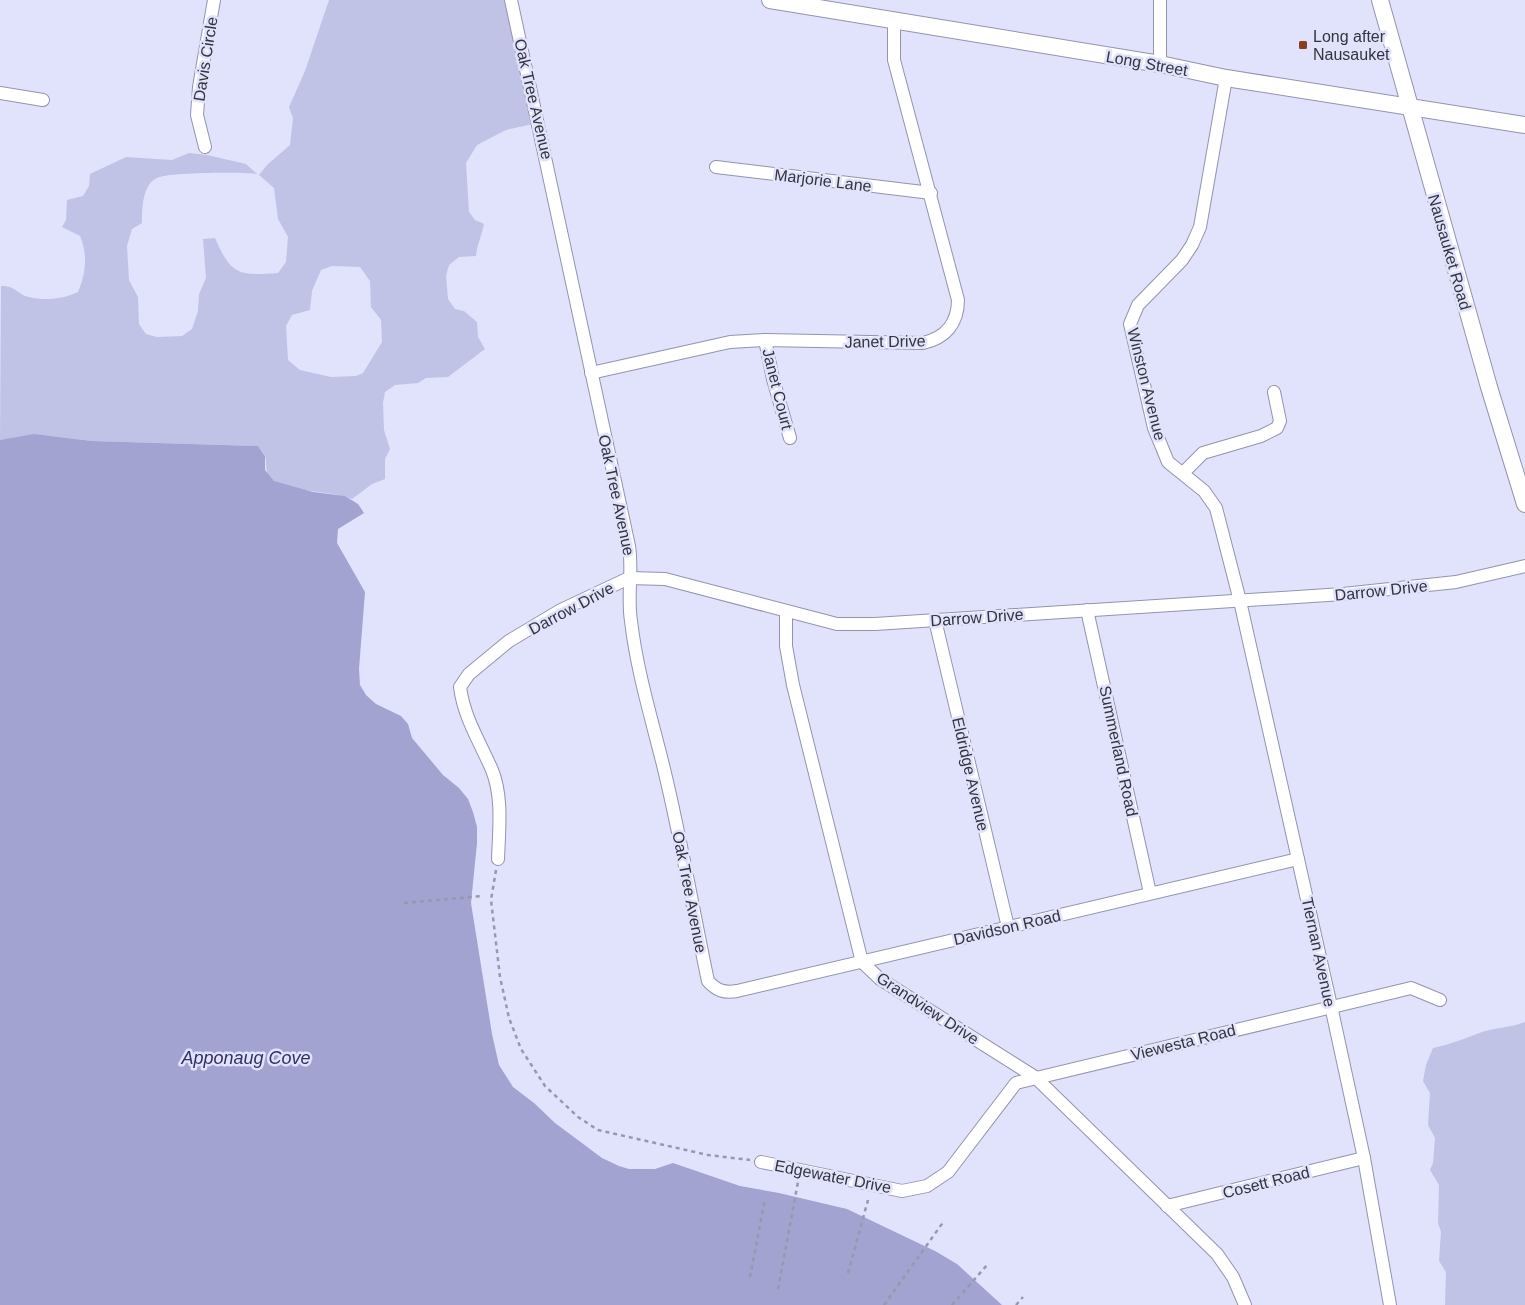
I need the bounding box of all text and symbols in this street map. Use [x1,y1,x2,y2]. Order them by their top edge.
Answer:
street label: Davis Circle [190,16,221,103]
place label: Long after Nausauket [1313,28,1390,63]
street label: Oak Tree Avenue [511,37,556,161]
marker: Long after Nausauket [1297,39,1309,51]
street label: Long Street [1105,48,1190,79]
street label: Marjorie Lane [773,166,873,195]
street label: Nausauket Road [1425,193,1474,312]
street label: Winston Avenue [1124,326,1169,442]
street label: Janet Drive [844,332,926,351]
street label: Janet Court [759,347,796,432]
street label: Oak Tree Avenue [595,433,638,557]
street label: Darrow Drive [1334,577,1428,604]
street label: Darrow Drive [526,579,617,638]
street label: Darrow Drive [930,606,1024,629]
street label: Summerland Road [1096,684,1141,818]
street label: Eldridge Avenue [949,716,992,833]
street label: Oak Tree Avenue [669,830,710,954]
street label: Tiernan Avenue [1299,896,1338,1008]
street label: Davidson Road [952,907,1062,948]
street label: Grandview Drive [874,969,982,1048]
street label: Viewesta Road [1129,1021,1237,1064]
water label: Apponaug Cove [180,1048,311,1068]
street label: Edgewater Drive [773,1157,893,1196]
street label: Cosett Road [1221,1163,1311,1201]

